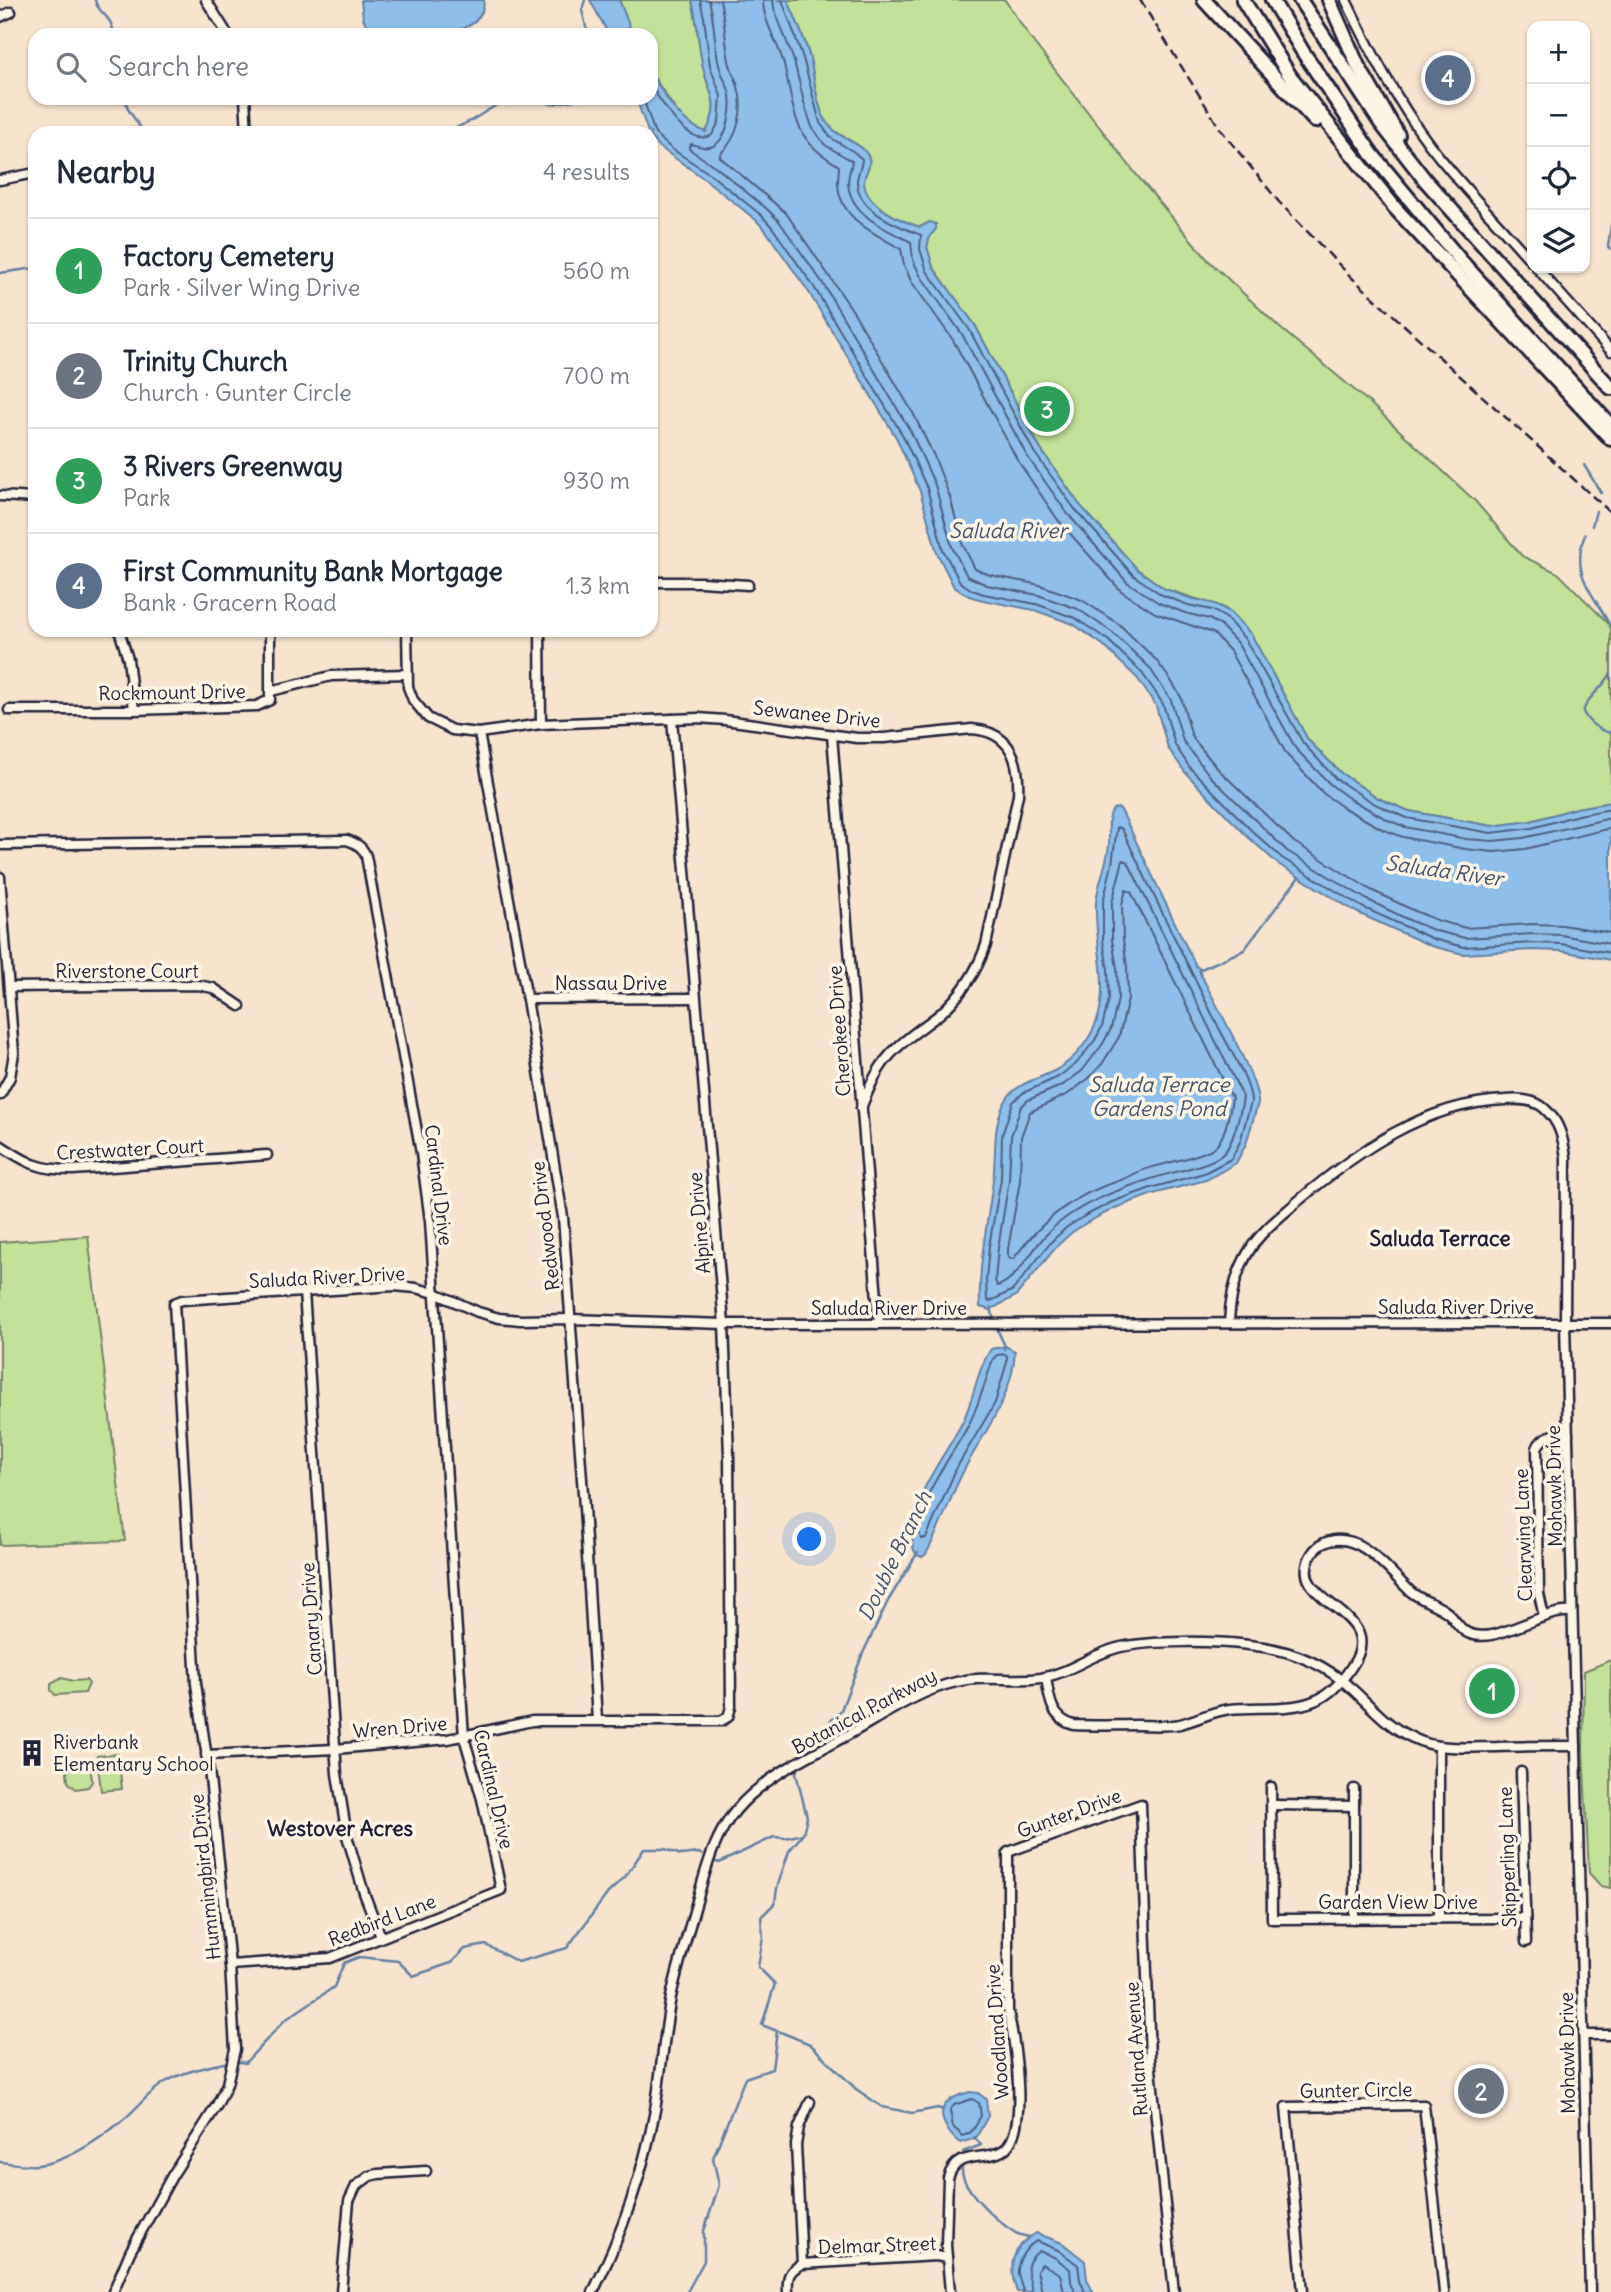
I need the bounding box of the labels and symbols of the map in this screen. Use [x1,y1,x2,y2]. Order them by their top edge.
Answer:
pin: 4 [1425,52,1471,104]
pin: 3 [1024,383,1070,435]
water label: Saluda River [949,517,1069,544]
street label: Rockmount Drive [98,679,246,705]
street label: Sewanee Drive [752,695,882,733]
water label: Saluda River [1384,849,1507,892]
street label: Riverstone Court [55,959,199,983]
street label: Cherokee Drive [822,965,856,1097]
street label: Nassau Drive [555,971,667,995]
water label: Saluda Terrace Gardens Pond [1088,1071,1231,1122]
street label: Cardinal Drive [420,1123,458,1247]
street label: Crestwater Court [56,1133,204,1165]
street label: Redwood Drive [525,1160,565,1292]
street label: Alpine Drive [683,1171,715,1275]
district label: Saluda Terrace [1369,1225,1511,1252]
street label: Saluda River Drive [248,1261,406,1293]
street label: Saluda River Drive [1378,1295,1534,1319]
street label: Saluda River Drive [811,1296,967,1320]
street label: Mohawk Drive [1541,1425,1567,1547]
street label: Clearwing Lane [1509,1468,1537,1602]
water label: Double Branch [852,1486,938,1625]
your location [792,1522,826,1556]
street label: Canary Drive [295,1562,327,1676]
street label: Botanical Parkway [788,1663,940,1759]
pin: 1 [1469,1665,1515,1717]
street label: Wren Drive [352,1711,448,1743]
street label: Cardinal Drive [469,1727,519,1851]
place label: Riverbank Elementary School [53,1730,214,1776]
building icon: Riverbank Elementary School [17,1738,47,1768]
street label: Gunter Drive [1014,1783,1124,1843]
street label: Skipperling Lane [1493,1786,1521,1928]
street label: Hummingbird Drive [184,1793,226,1961]
district label: Westover Acres [267,1815,413,1842]
street label: Redbird Lane [325,1888,439,1952]
street label: Garden View Drive [1318,1890,1478,1914]
street label: Woodland Drive [980,1963,1014,2101]
street label: Rutland Avenue [1119,1981,1153,2117]
street label: Mohawk Drive [1554,1992,1580,2114]
pin: 2 [1458,2065,1504,2117]
street label: Gunter Circle [1299,2077,1413,2103]
street label: Delmar Street [817,2231,937,2259]

